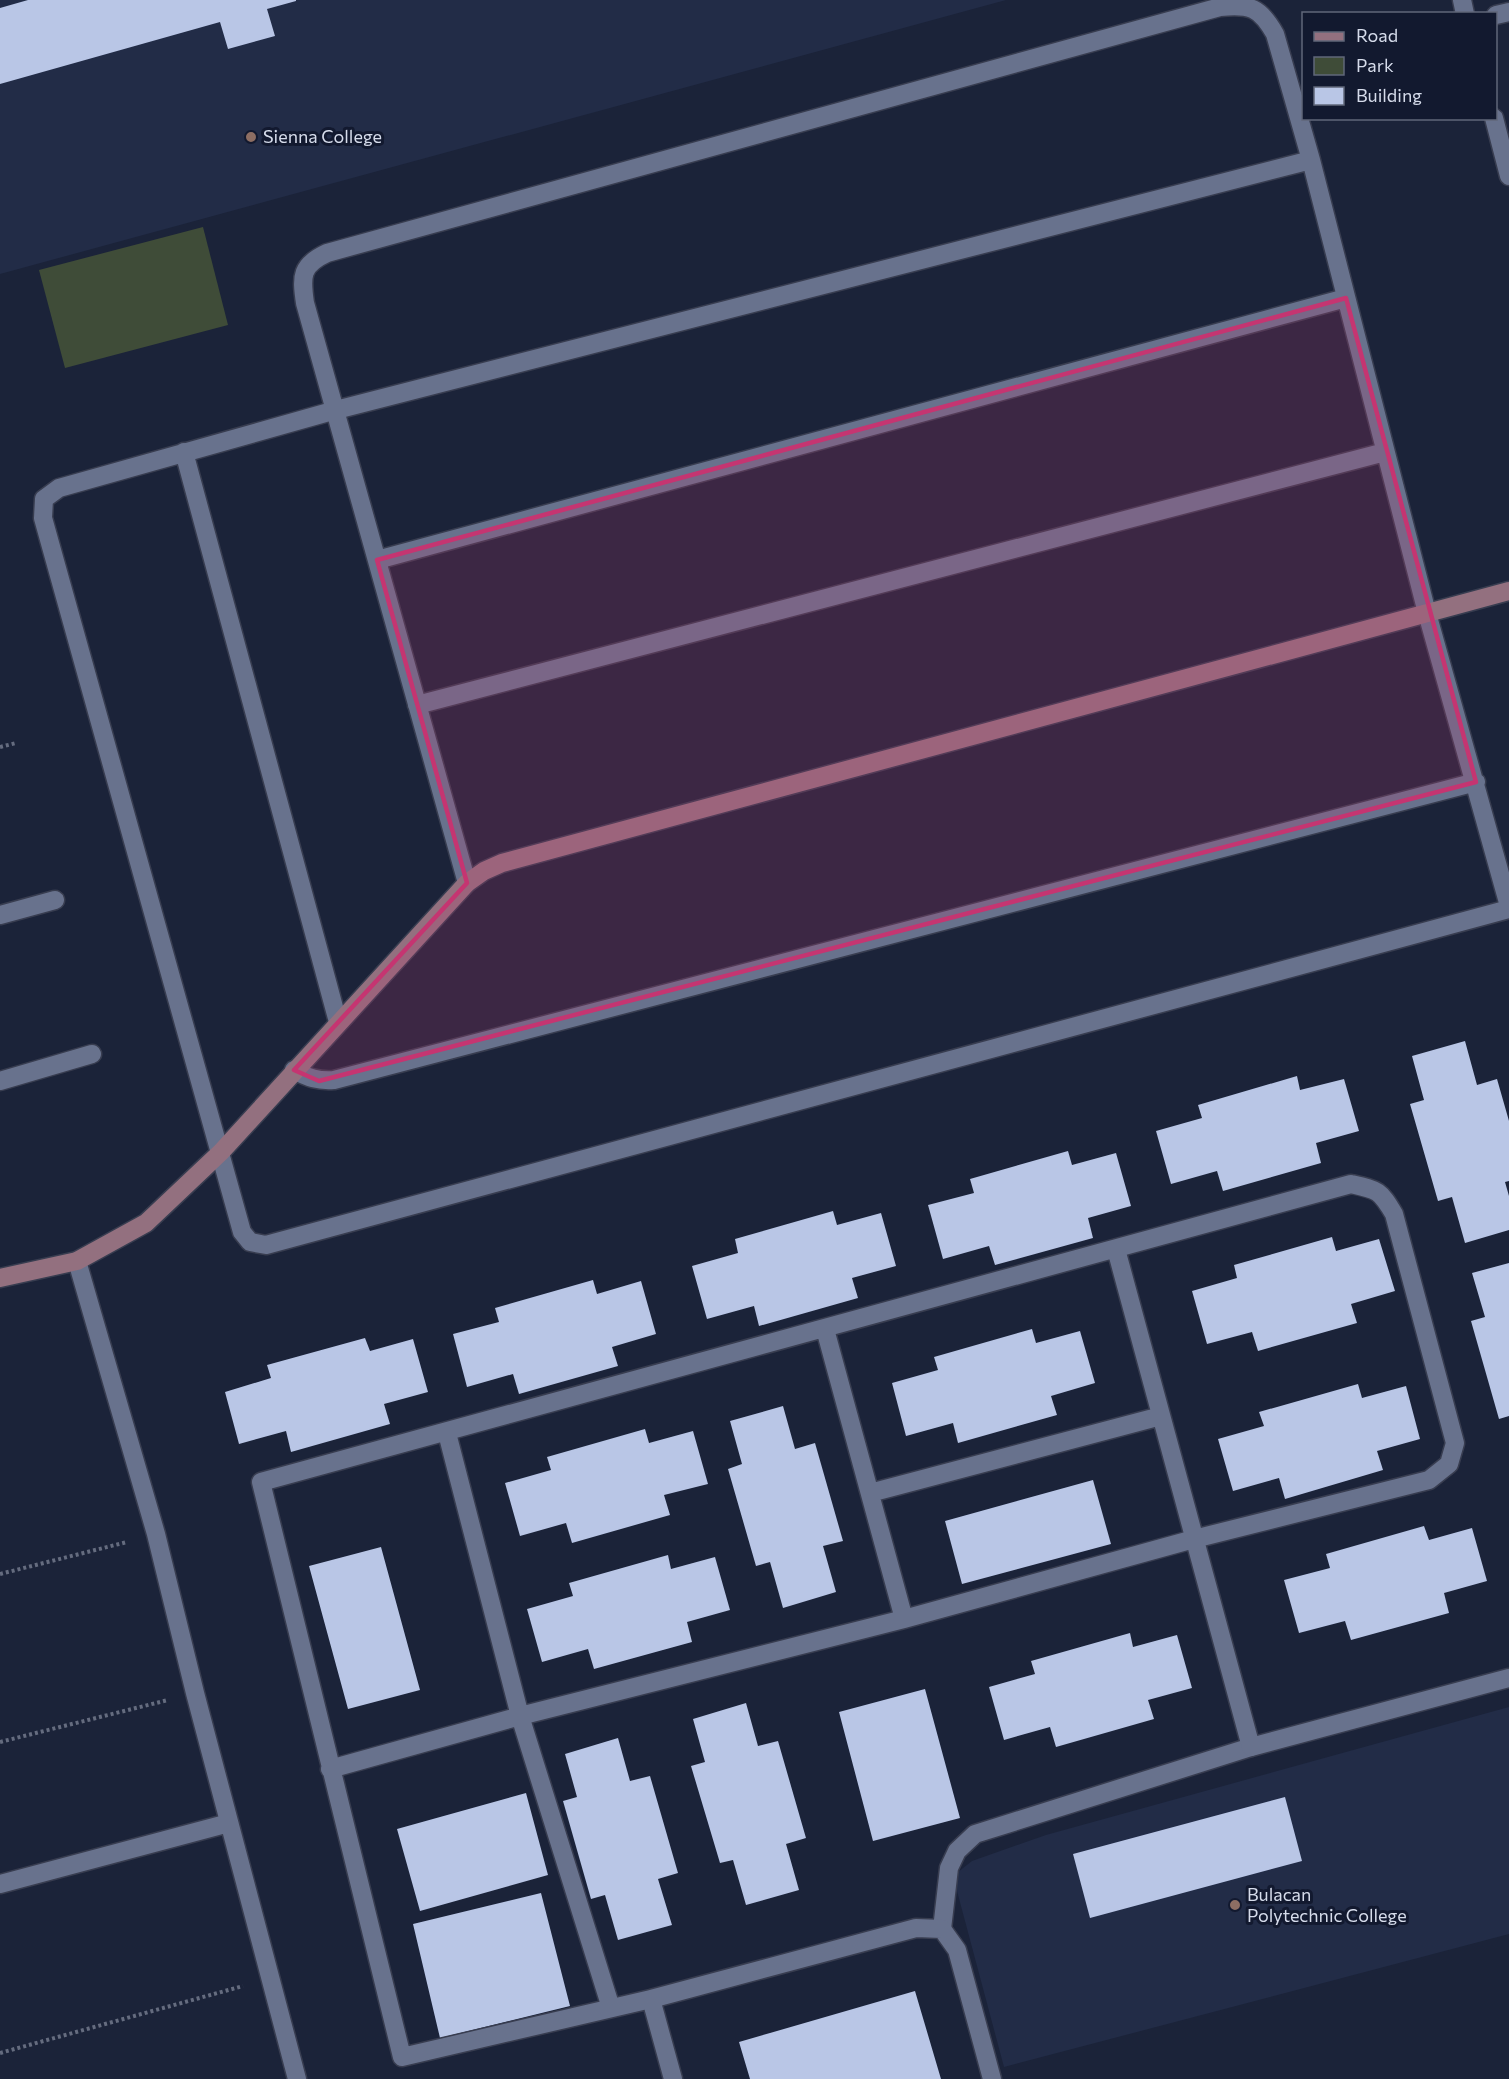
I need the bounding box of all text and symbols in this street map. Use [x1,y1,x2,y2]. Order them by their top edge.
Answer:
legend [1302,12,1497,120]
text: Road [1356,24,1398,46]
text: Park [1356,54,1394,76]
text: Building [1356,84,1422,106]
place label: Sienna College [263,125,382,147]
marker: Sienna College [244,130,258,144]
place label: Bulacan Polytechnic College [1247,1883,1407,1926]
marker: Bulacan Polytechnic College [1228,1898,1242,1912]

